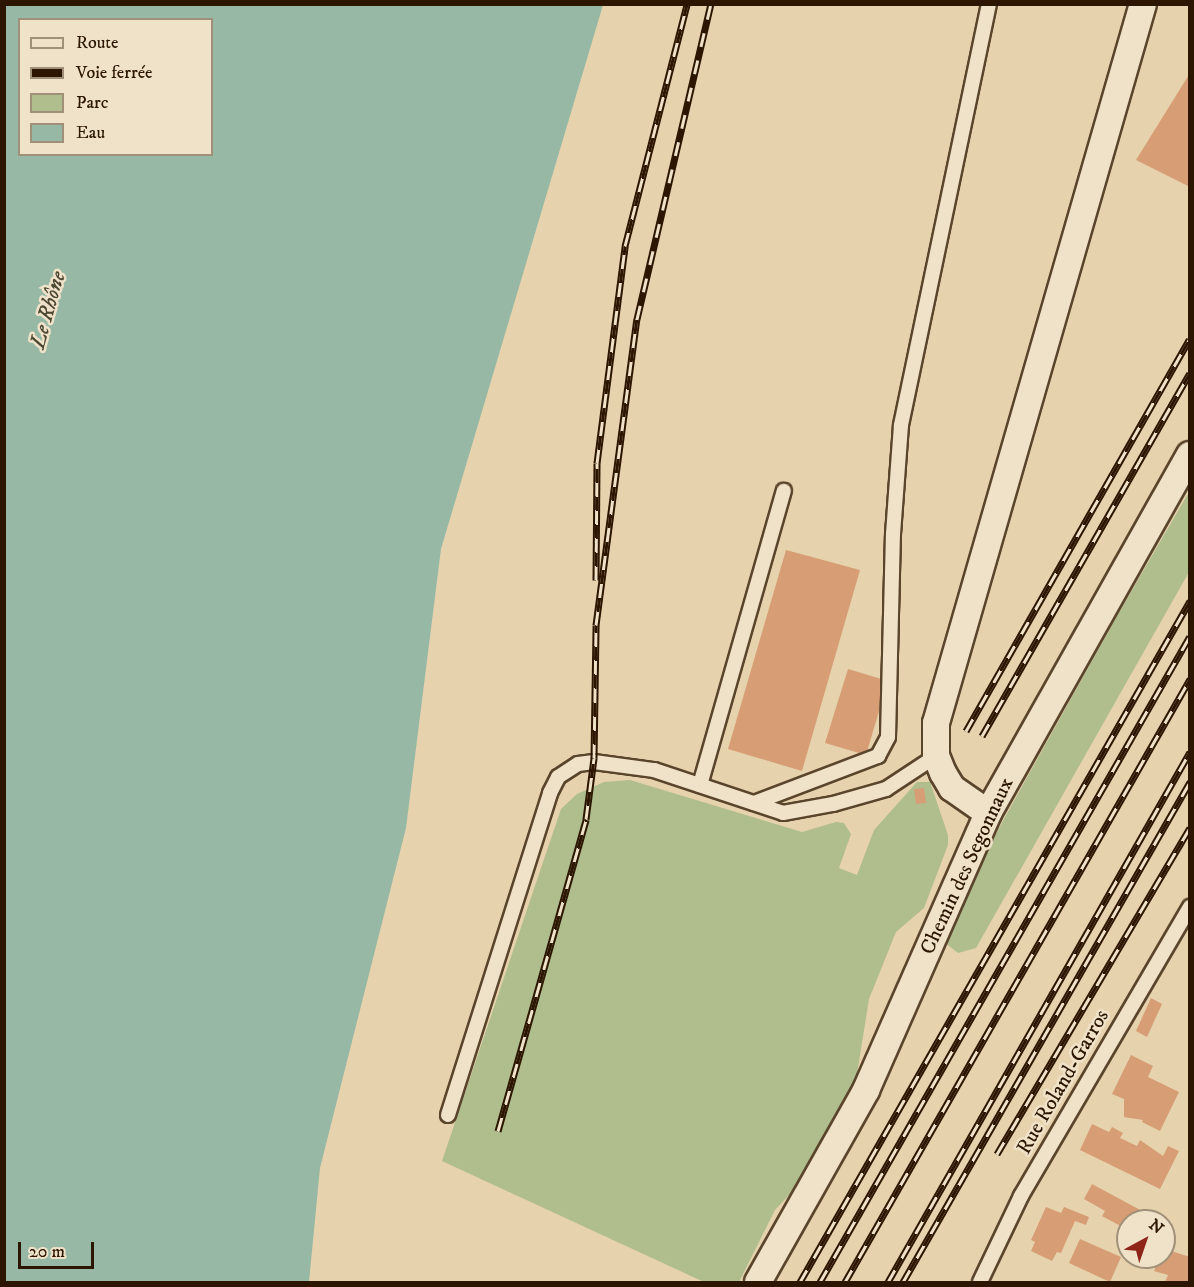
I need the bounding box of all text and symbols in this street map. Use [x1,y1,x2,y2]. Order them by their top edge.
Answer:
legend [18,18,213,156]
text: Route [76,32,119,54]
text: Voie ferrée [76,62,153,84]
text: Parc [76,92,108,114]
text: Eau [76,122,105,144]
water label: Le Rhône [24,268,72,352]
street label: Chemin des Segonnaux [915,773,1019,959]
street label: Rue Roland-Garros [1011,1005,1115,1159]
north arrow [1116,1209,1176,1269]
text: N [1145,1215,1168,1239]
scale bar [21,1230,98,1268]
text: 20 m [29,1241,65,1263]

